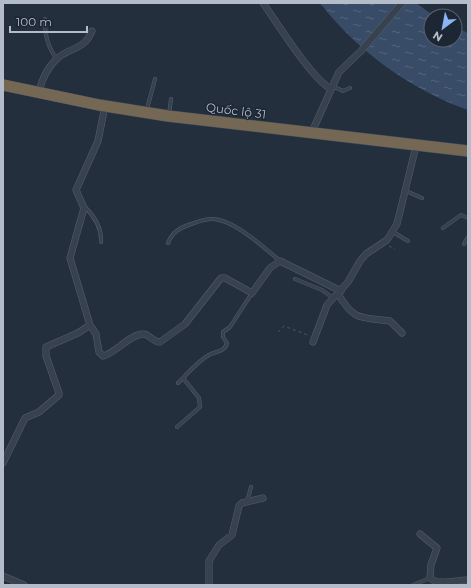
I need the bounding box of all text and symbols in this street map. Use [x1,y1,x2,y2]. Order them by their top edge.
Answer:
scale bar [10,8,87,34]
north arrow [423,8,463,48]
text: 100 m [16,14,52,29]
text: N [430,28,445,45]
street label: Quốc lộ 31 [205,99,267,122]

